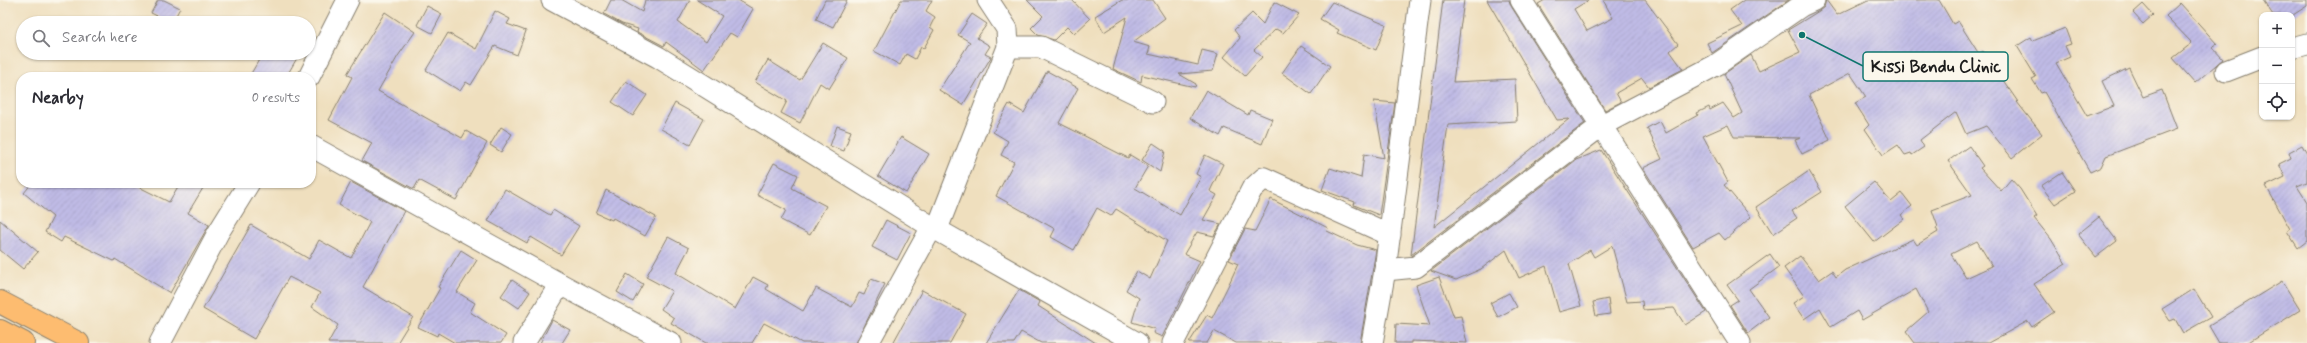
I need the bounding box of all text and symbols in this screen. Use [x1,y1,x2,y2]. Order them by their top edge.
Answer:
map controls [2259,12,2295,120]
button: + [2259,12,2295,48]
search box [16,16,316,60]
icon: search [30,27,52,49]
text: Search here [62,28,138,48]
button: − [2259,48,2295,84]
callout: Kissi Bendu Clinic [1863,52,2008,81]
text: Kissi Bendu Clinic [1871,56,2001,78]
button: locate [2259,84,2295,120]
text: Nearby [32,87,84,109]
text: 0 results [252,90,300,107]

